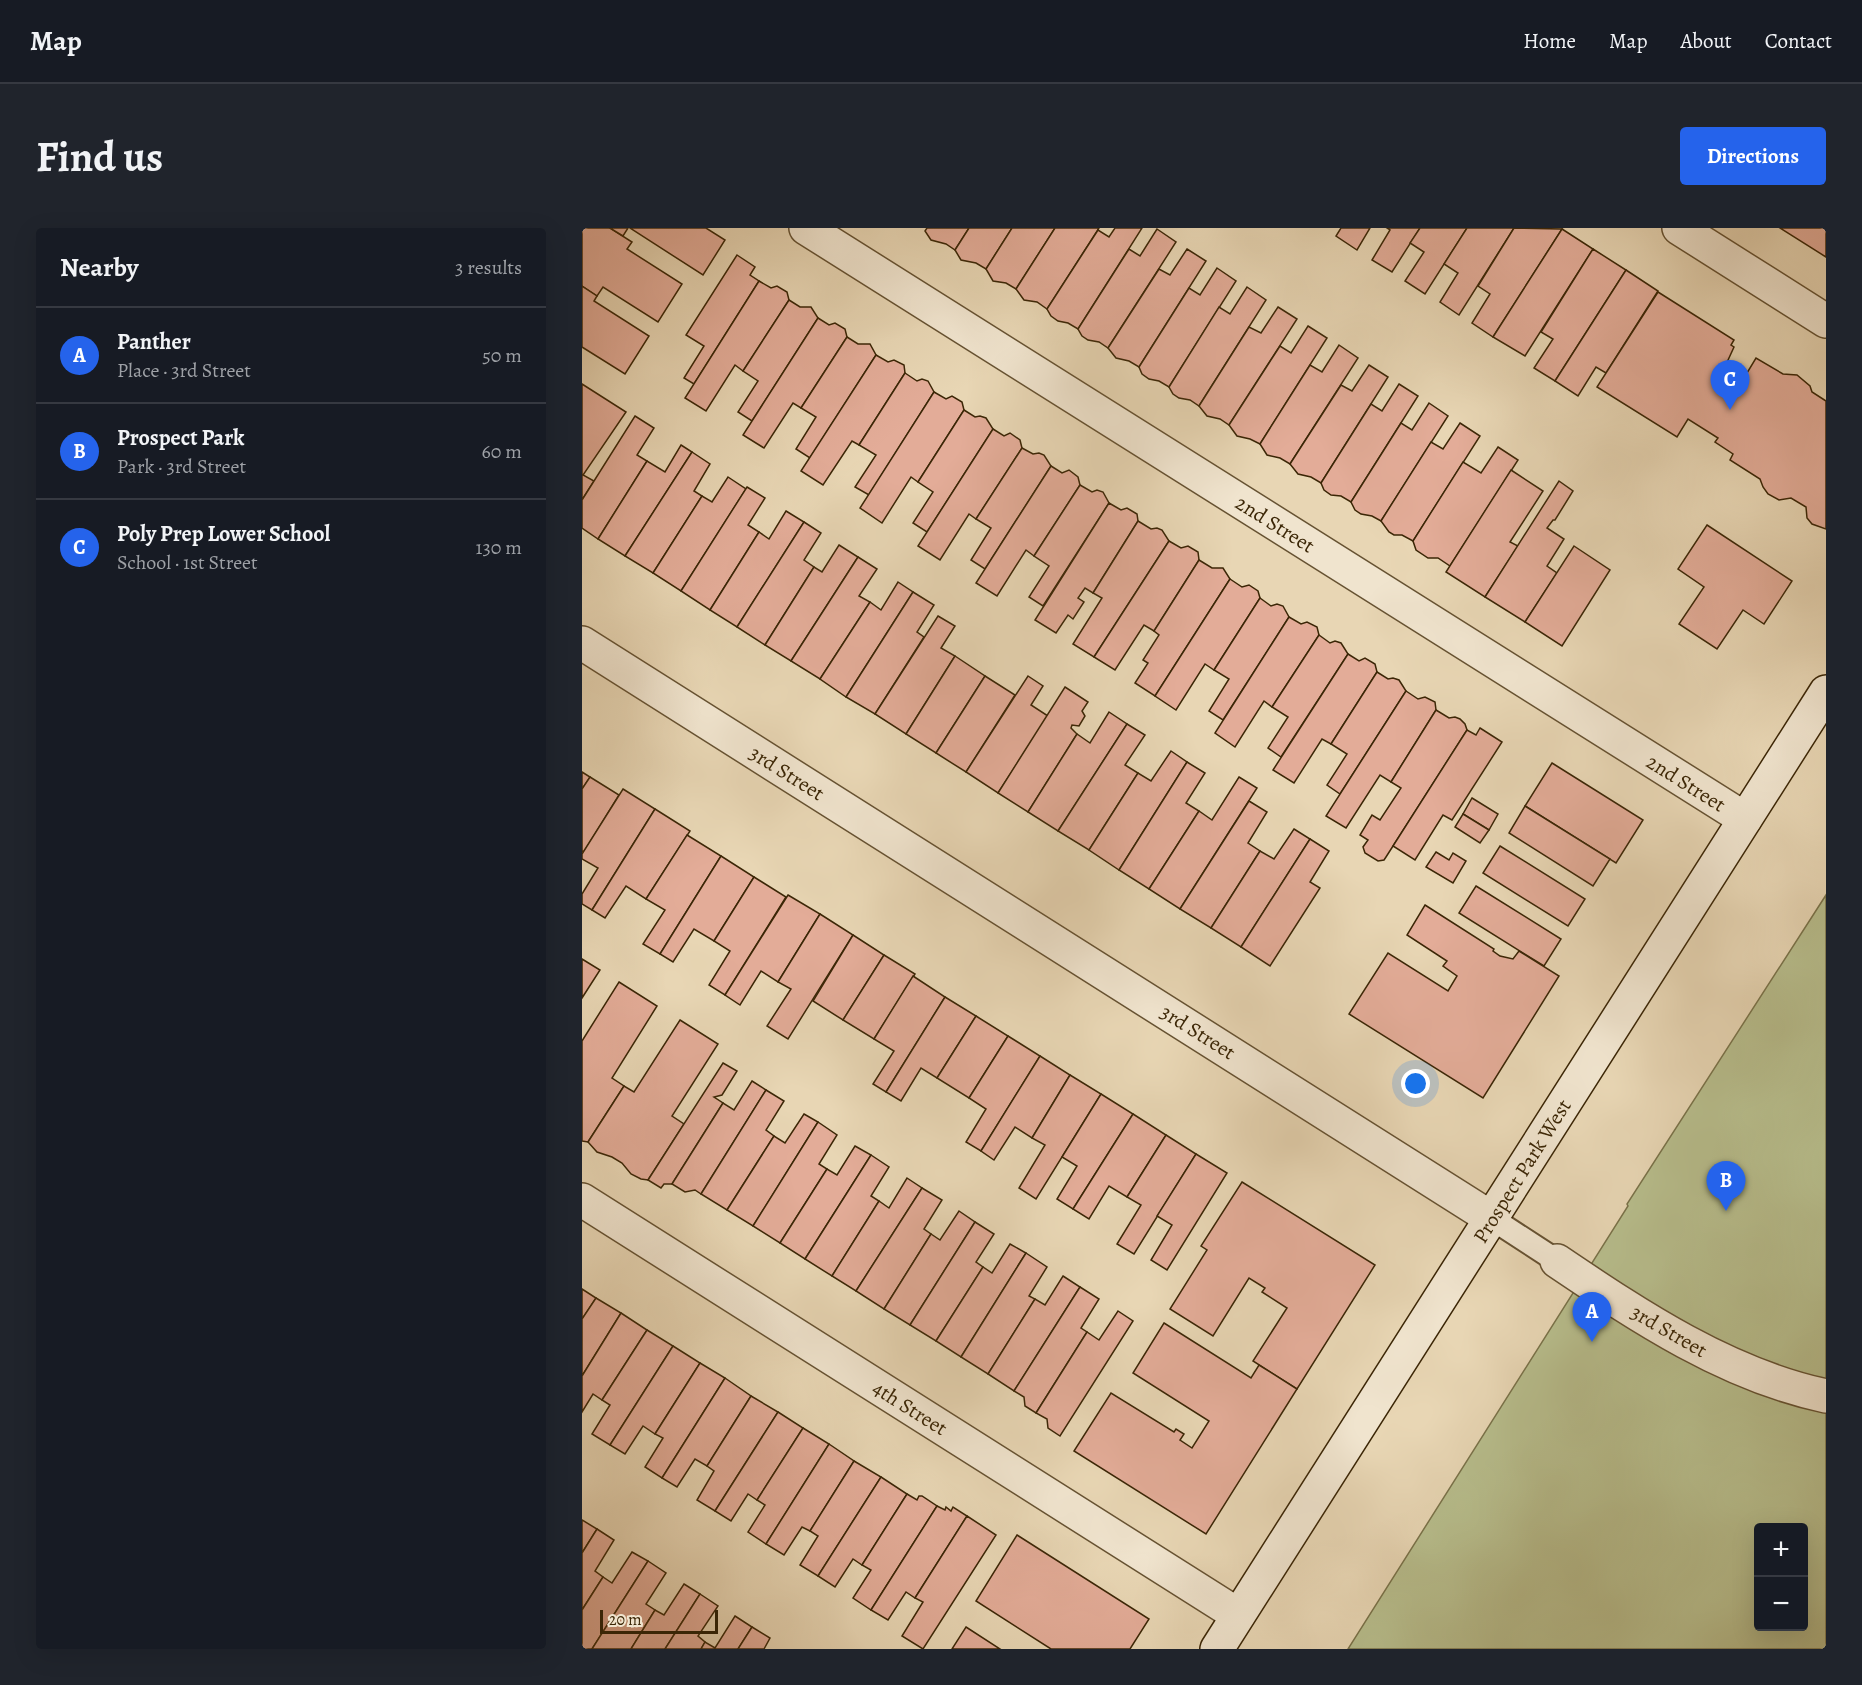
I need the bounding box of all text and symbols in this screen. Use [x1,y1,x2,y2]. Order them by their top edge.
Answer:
text: Map [30,22,82,60]
text: Home [1523,27,1576,55]
text: Map [1609,27,1647,55]
text: About [1680,27,1732,55]
text: Contact [1765,27,1832,55]
button: Directions [1680,127,1826,185]
text: Find us [36,128,163,185]
text: Nearby [60,250,139,285]
text: 3 results [455,254,522,281]
text: Panther [117,327,191,357]
text: A [73,342,86,369]
text: 50 m [482,342,522,369]
text: Place · 3rd Street [117,357,251,384]
pin: C [1710,360,1750,410]
text: Prospect Park [117,423,244,453]
text: B [73,438,86,465]
text: 60 m [482,438,522,465]
text: Park · 3rd Street [117,453,246,480]
street label: 2nd Street [1230,489,1320,559]
text: Poly Prep Lower School [117,519,330,549]
text: C [73,534,86,561]
text: 130 m [476,534,522,561]
text: School · 1st Street [117,549,258,576]
street label: 3rd Street [744,739,830,807]
street label: 2nd Street [1641,748,1731,818]
street label: 3rd Street [1155,998,1241,1066]
your location [1401,1069,1430,1098]
street label: Prospect Park West [1466,1094,1578,1248]
pin: B [1706,1162,1746,1211]
pin: A [1572,1292,1612,1342]
street label: 3rd Street [1626,1298,1712,1364]
street label: 4th Street [867,1374,953,1442]
map controls [1754,1523,1808,1631]
button: + [1754,1523,1808,1577]
button: − [1754,1577,1808,1631]
scale bar [600,1607,718,1634]
text: 20 m [609,1609,642,1631]

